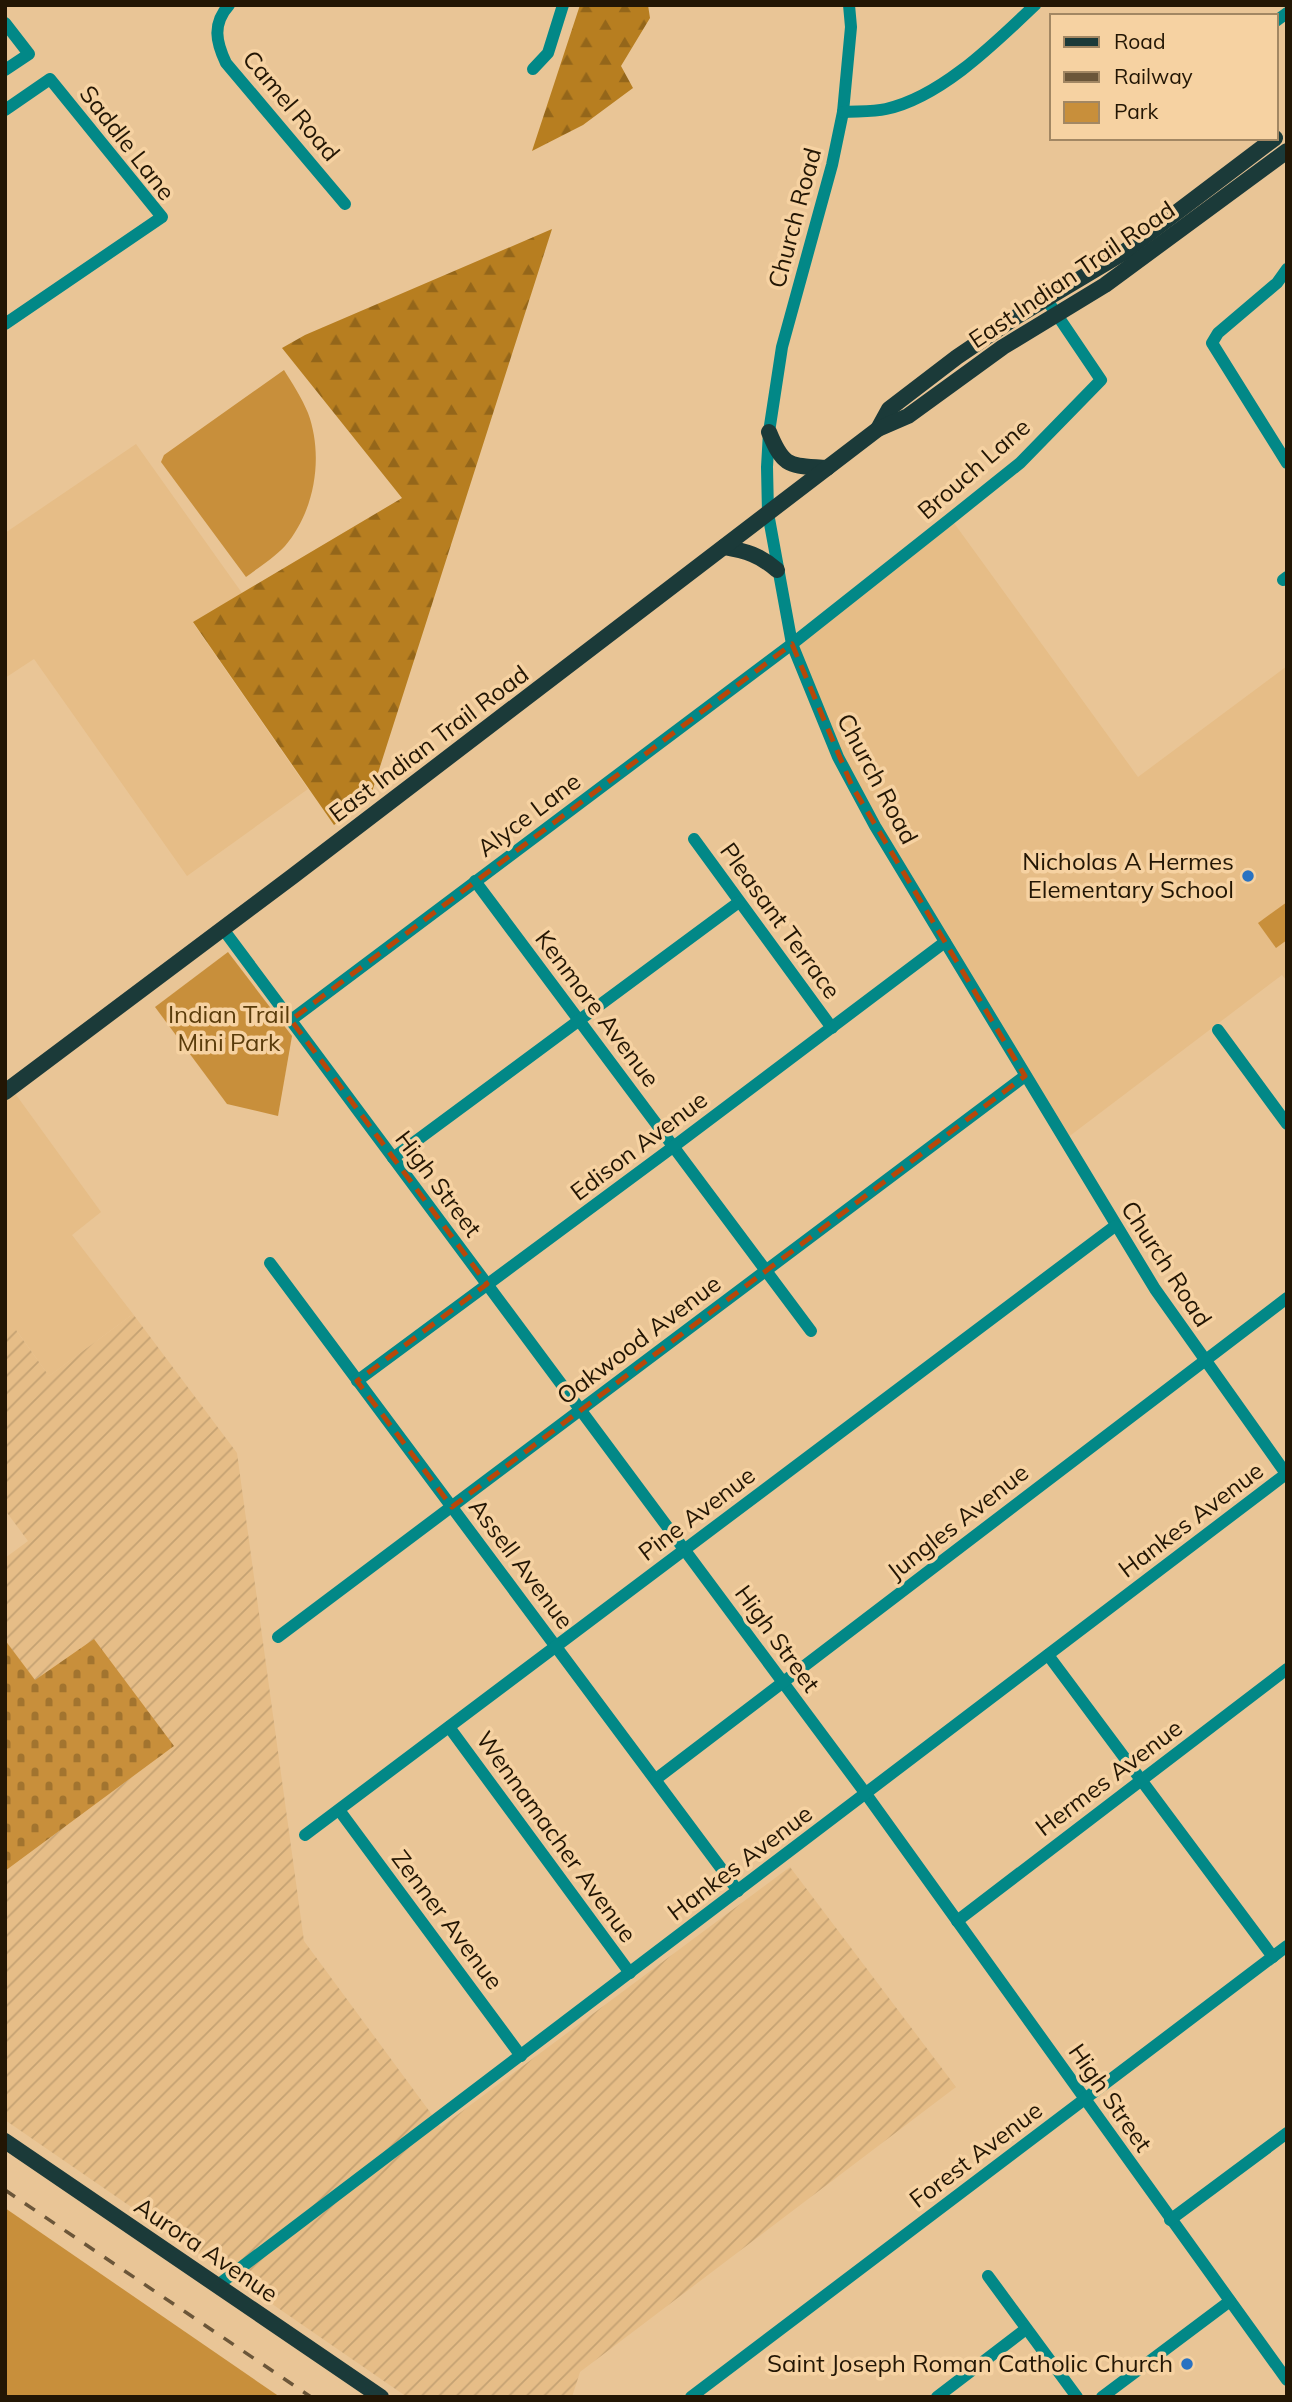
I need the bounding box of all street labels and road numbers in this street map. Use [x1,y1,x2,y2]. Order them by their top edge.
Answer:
street label: Camel Road [237,44,347,167]
street label: Saddle Lane [74,79,182,206]
street label: Church Road [761,144,827,291]
street label: East Indian Trail Road [963,194,1180,354]
street label: Brouch Lane [911,411,1036,525]
street label: East Indian Trail Road [323,658,534,828]
street label: Church Road [831,708,925,849]
street label: Alyce Lane [471,766,586,863]
street label: Pleasant Terrace [714,836,848,1004]
street label: Kenmore Avenue [529,924,666,1093]
street label: Edison Avenue [564,1084,713,1206]
street label: High Street [389,1124,488,1242]
street label: Church Road [1115,1195,1219,1332]
street label: Oakwood Avenue [551,1268,726,1411]
street label: Hankes Avenue [1112,1455,1269,1583]
street label: Jungles Avenue [881,1457,1034,1586]
street label: Pine Avenue [632,1460,761,1567]
street label: Assell Avenue [463,1492,581,1635]
street label: High Street [729,1579,827,1698]
street label: Hermes Avenue [1029,1712,1188,1842]
street label: Wennamacher Avenue [470,1725,644,1948]
street label: Hankes Avenue [661,1798,818,1926]
street label: Zenner Avenue [386,1844,510,1995]
street label: High Street [1063,2038,1159,2157]
street label: Forest Avenue [903,2095,1048,2214]
street label: Aurora Avenue [129,2190,284,2308]

